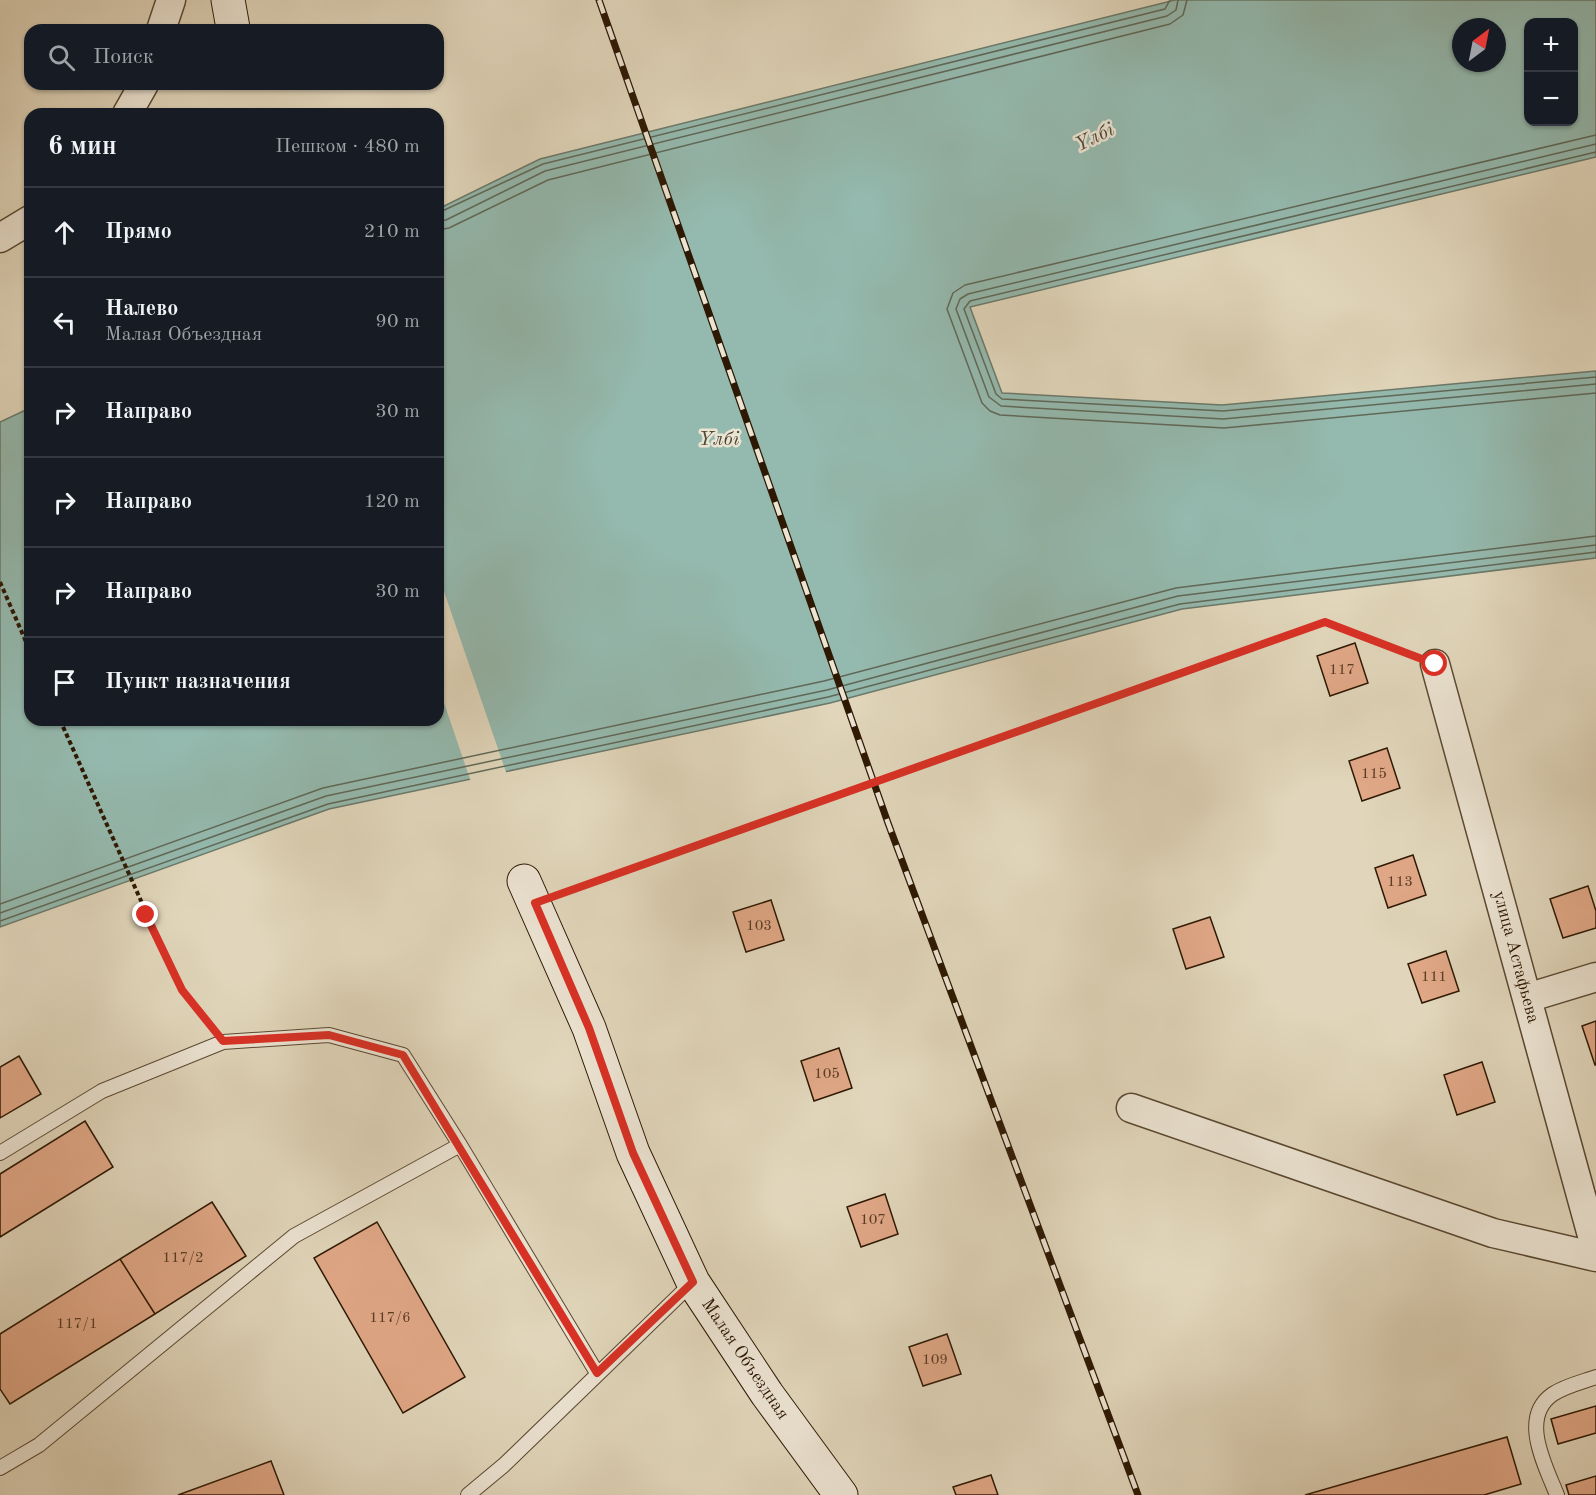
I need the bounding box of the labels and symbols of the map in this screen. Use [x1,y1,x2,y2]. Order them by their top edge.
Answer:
north arrow [1452,18,1506,72]
water label: Үлбі [1072,120,1118,156]
water label: Үлбі [699,430,740,450]
route start [1421,650,1447,676]
house number: 117 [1329,663,1355,678]
house number: 115 [1361,767,1387,782]
house number: 113 [1387,875,1413,890]
street label: улица Астафьева [1489,889,1542,1025]
route end [132,901,158,927]
house number: 103 [746,919,772,934]
house number: 111 [1421,970,1447,985]
house number: 105 [814,1067,840,1082]
house number: 107 [860,1213,886,1228]
house number: 117/2 [162,1251,204,1266]
street label: Малая Объездная [698,1295,792,1423]
house number: 117/6 [369,1311,411,1326]
house number: 117/1 [56,1317,98,1332]
house number: 109 [922,1353,948,1368]

